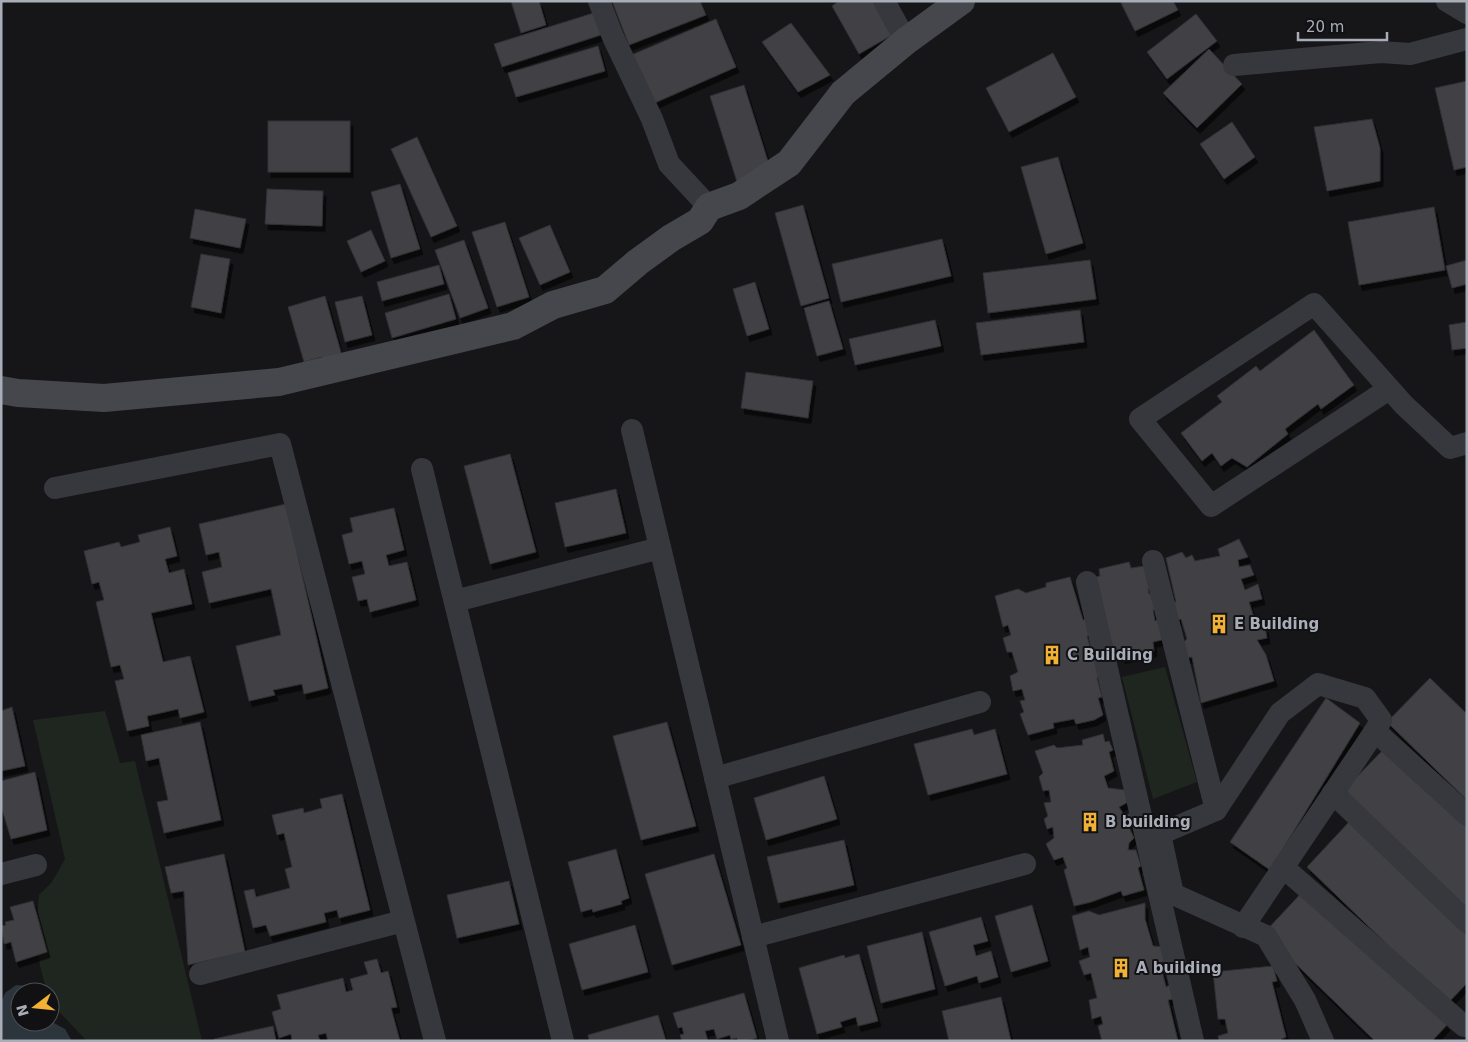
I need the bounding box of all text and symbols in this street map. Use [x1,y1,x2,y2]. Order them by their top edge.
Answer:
scale bar [1298,10,1387,42]
text: 20 m [1306,18,1344,36]
building icon: E Building [1208,613,1230,635]
place label: E Building [1234,615,1319,633]
building icon: C Building [1041,644,1063,666]
place label: C Building [1067,646,1153,664]
building icon: B building [1079,811,1101,833]
place label: B building [1105,813,1191,831]
building icon: A building [1110,957,1132,979]
place label: A building [1136,959,1222,977]
north arrow [10,982,60,1032]
text: N [13,1003,32,1018]

